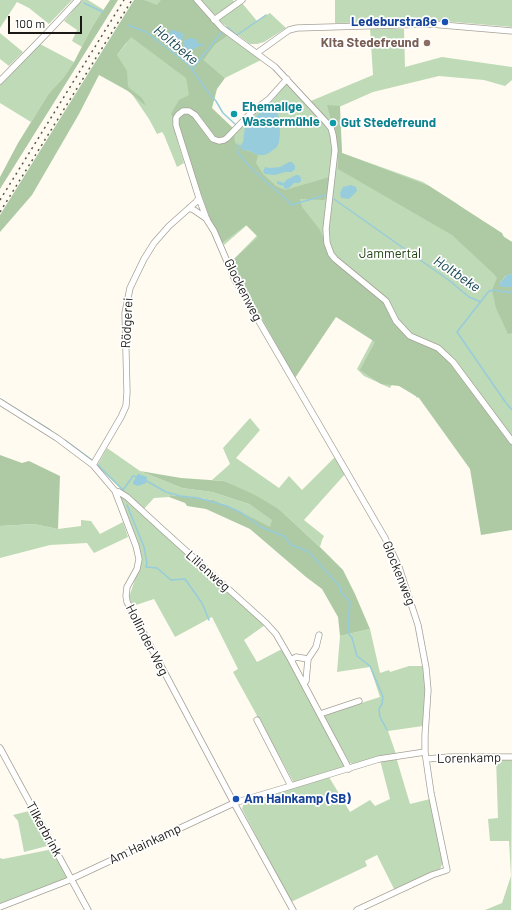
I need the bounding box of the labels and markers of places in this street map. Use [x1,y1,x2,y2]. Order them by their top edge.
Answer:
place label: Ledeburstraße [351,14,437,30]
marker: Ledeburstraße [440,17,450,27]
place label: Kita Stedefreund [321,35,419,51]
marker: Kita Stedefreund [422,38,432,48]
place label: Ehemalige Wassermühle [242,99,320,130]
marker: Ehemalige Wassermühle [229,109,239,119]
place label: Gut Stedefreund [341,115,436,131]
marker: Gut Stedefreund [328,118,338,128]
place label: Am Hainkamp (SB) [244,791,351,807]
marker: Am Hainkamp (SB) [231,794,241,804]

